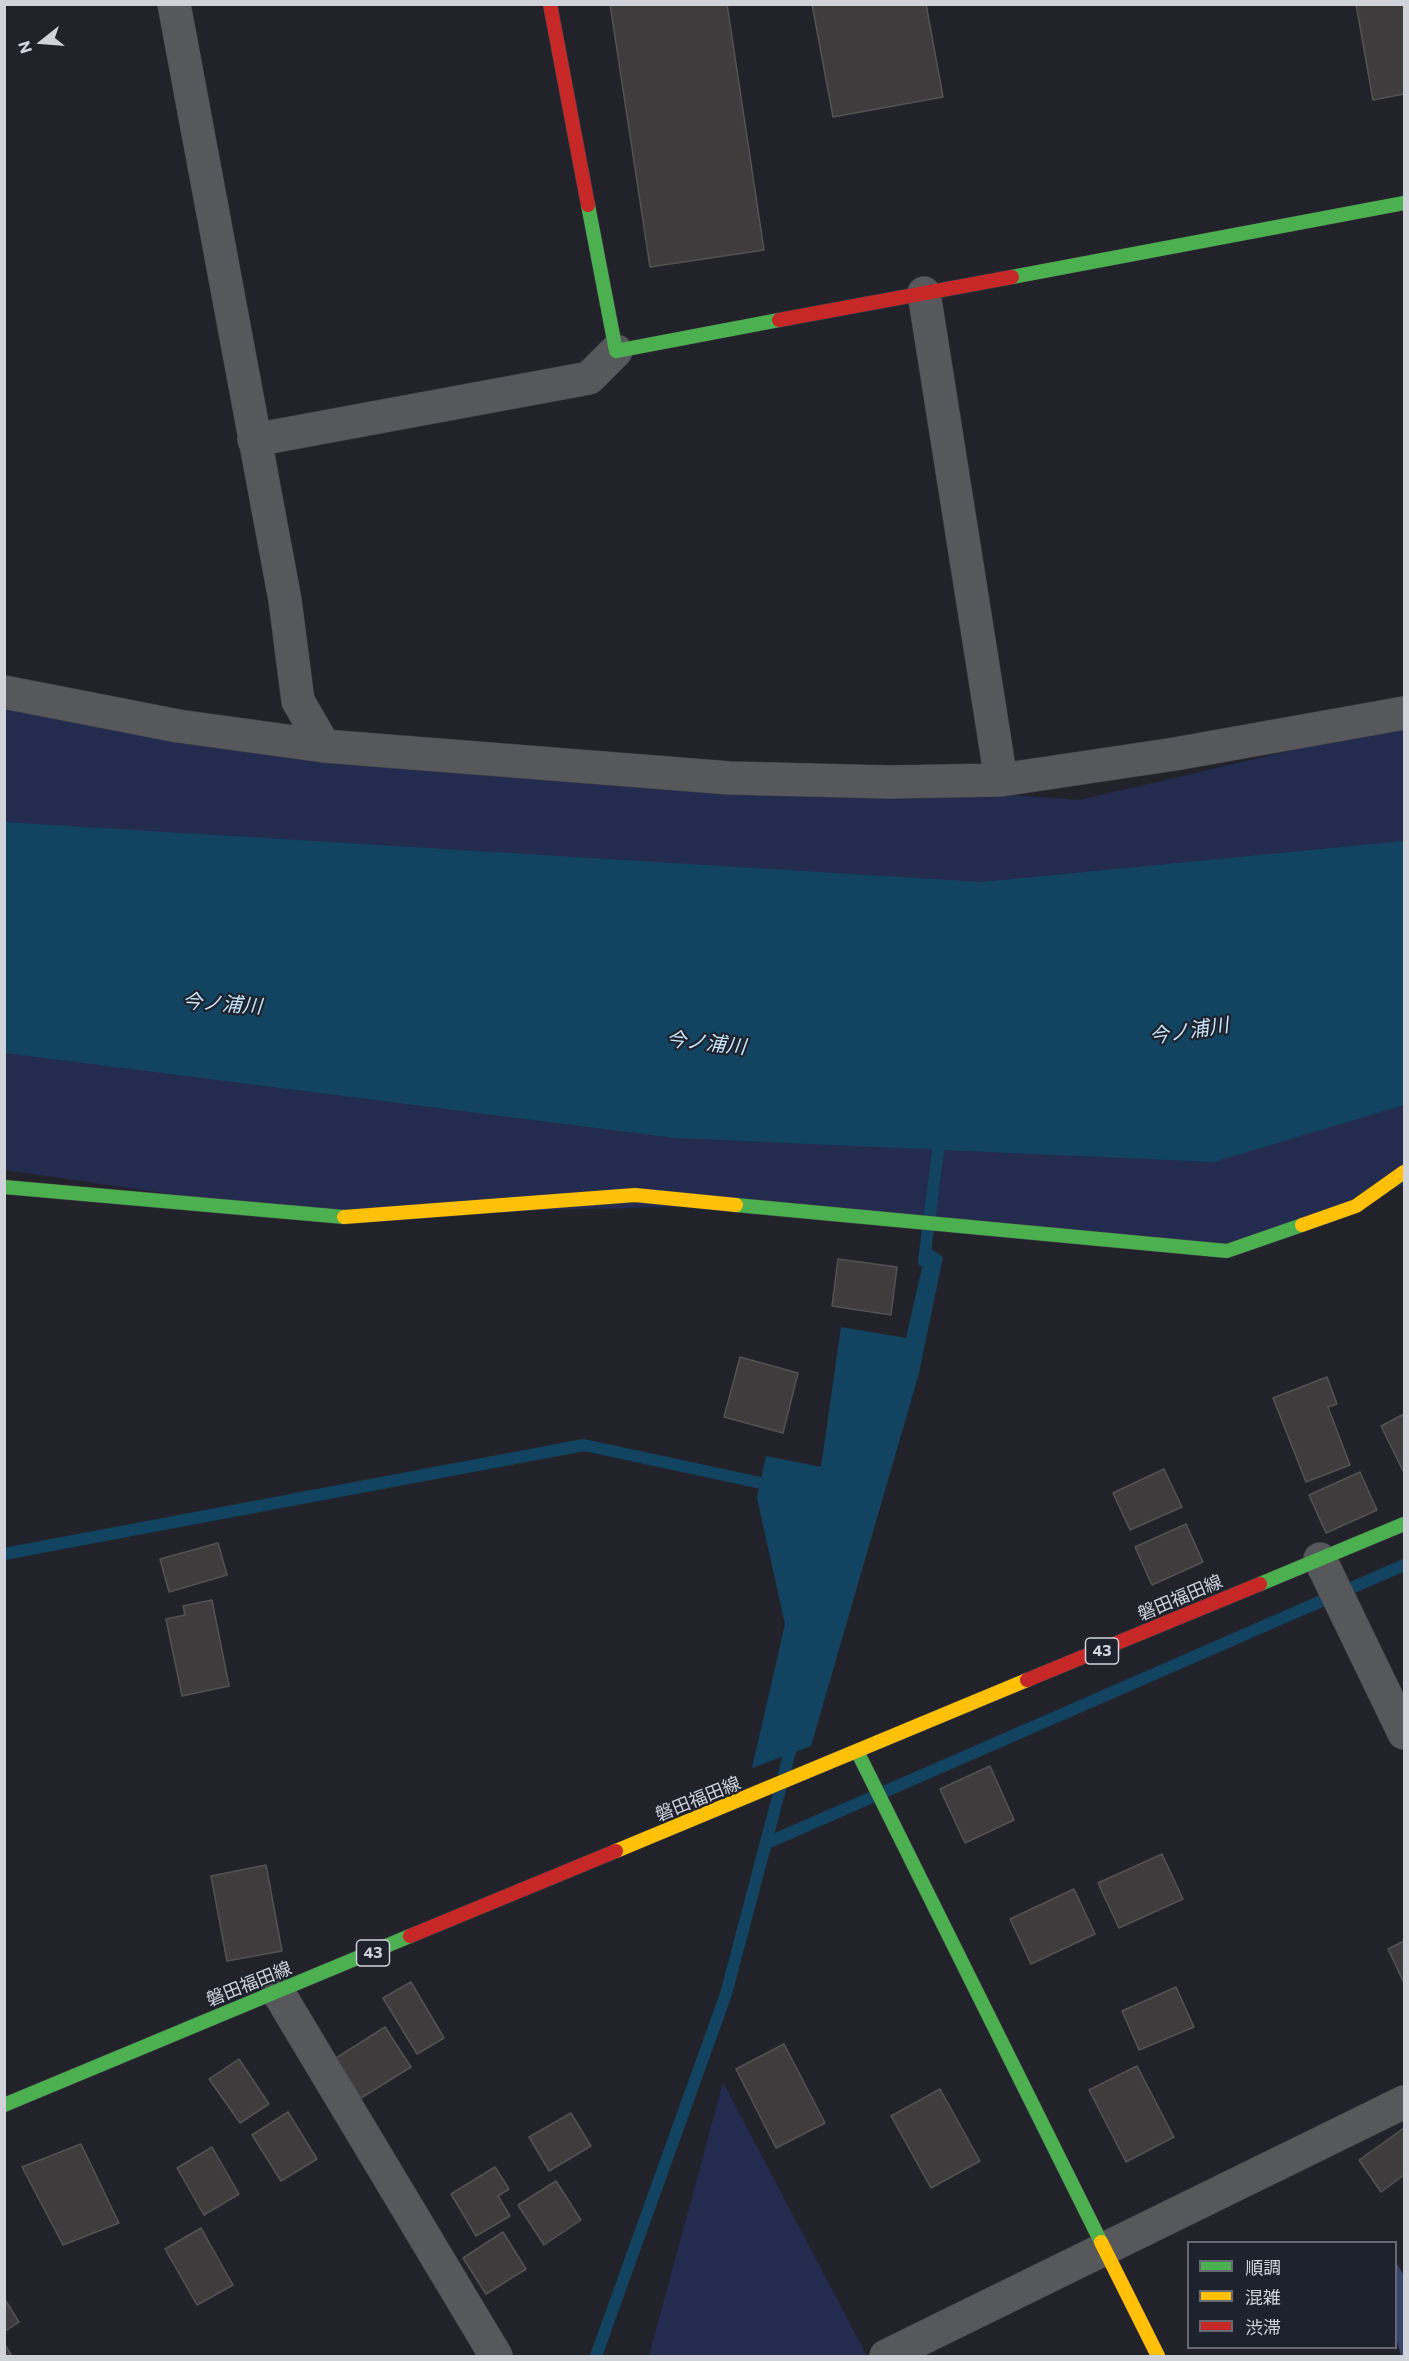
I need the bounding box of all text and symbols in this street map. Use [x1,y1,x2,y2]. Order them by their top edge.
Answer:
north arrow [12,12,72,72]
text: N [13,39,35,56]
water label: 今ノ浦川 [181,989,263,1019]
water label: 今ノ浦川 [1148,1013,1230,1049]
water label: 今ノ浦川 [665,1027,747,1059]
street label: 磐田福田線 [1134,1570,1226,1626]
road number: 43 [1086,1638,1118,1664]
street label: 磐田福田線 [652,1772,744,1826]
road number: 43 [356,1940,389,1966]
street label: 磐田福田線 [203,1957,295,2011]
legend [1187,2241,1397,2349]
text: 順調 [1245,2256,1281,2278]
text: 混雑 [1245,2286,1281,2308]
text: 渋滞 [1245,2316,1281,2338]

